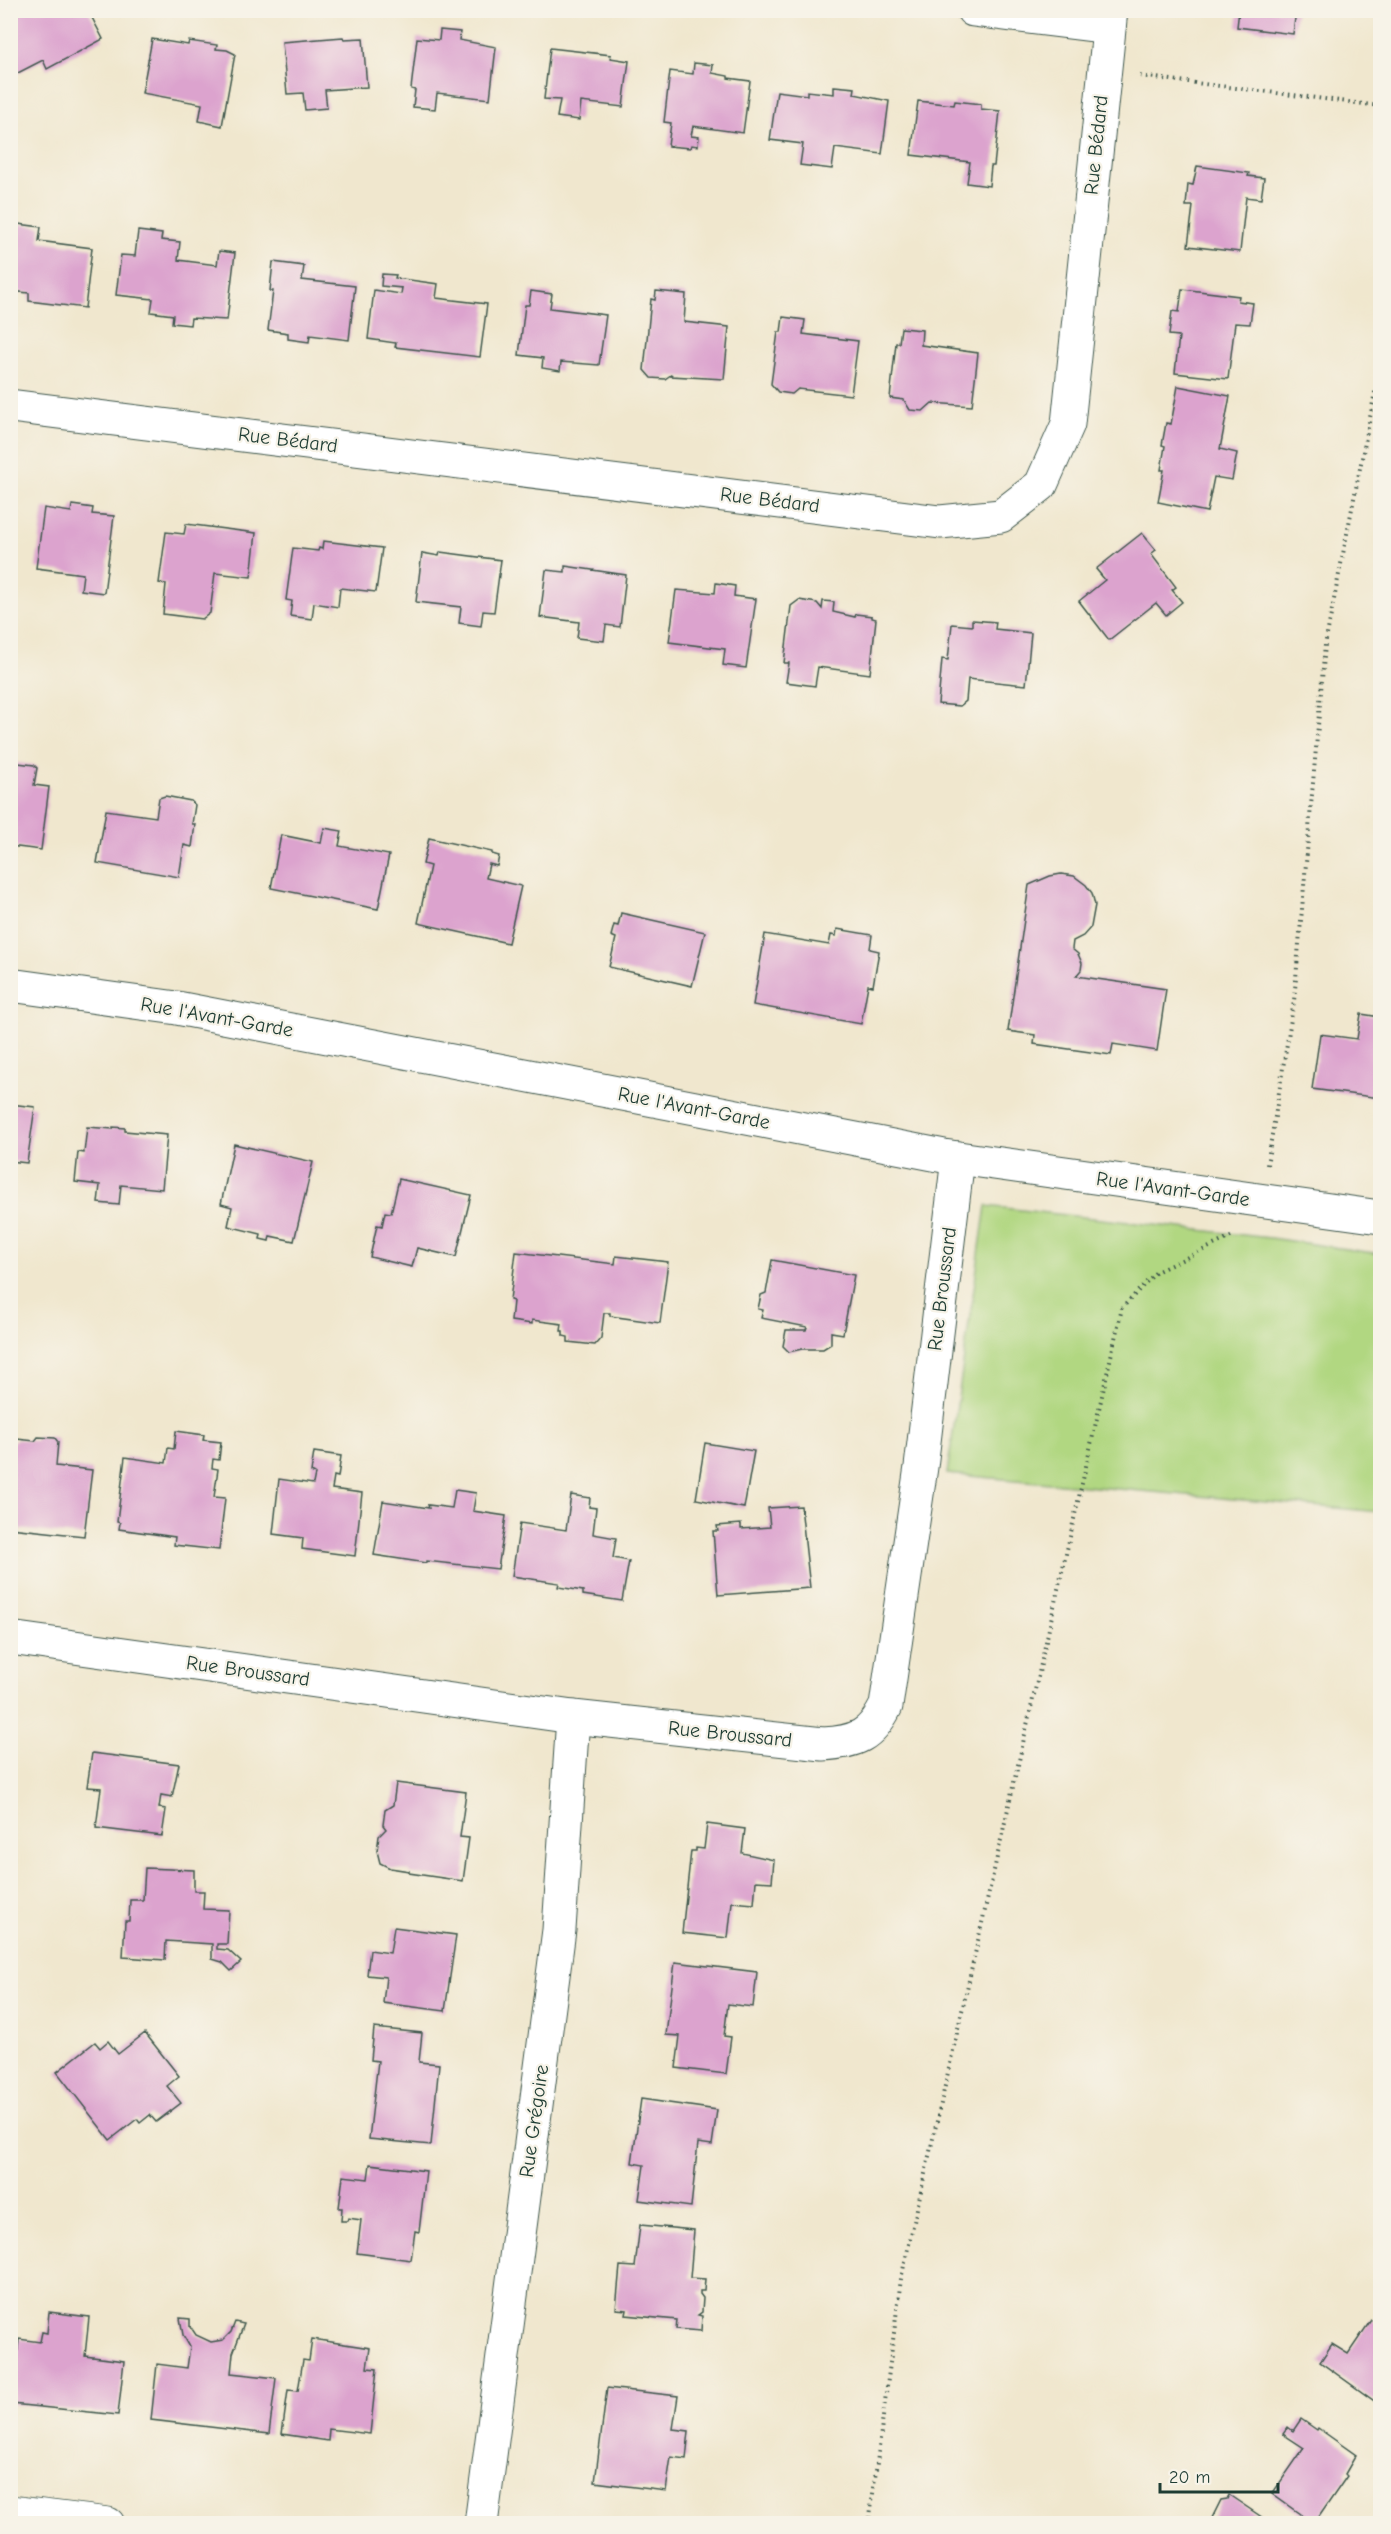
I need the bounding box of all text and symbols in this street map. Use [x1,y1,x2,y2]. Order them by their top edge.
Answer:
street label: Rue Bédard [1079,94,1113,196]
street label: Rue Bédard [237,422,339,458]
street label: Rue Bédard [719,482,821,518]
street label: Rue l'Avant-Garde [139,992,295,1042]
street label: Rue l'Avant-Garde [616,1082,772,1134]
street label: Rue l'Avant-Garde [1095,1167,1251,1211]
street label: Rue Broussard [923,1226,961,1352]
street label: Rue Broussard [185,1651,311,1691]
street label: Rue Broussard [667,1716,793,1752]
street label: Rue Grégoire [515,2063,553,2179]
scale bar [1160,2456,1278,2494]
text: 20 m [1169,2467,1210,2488]

